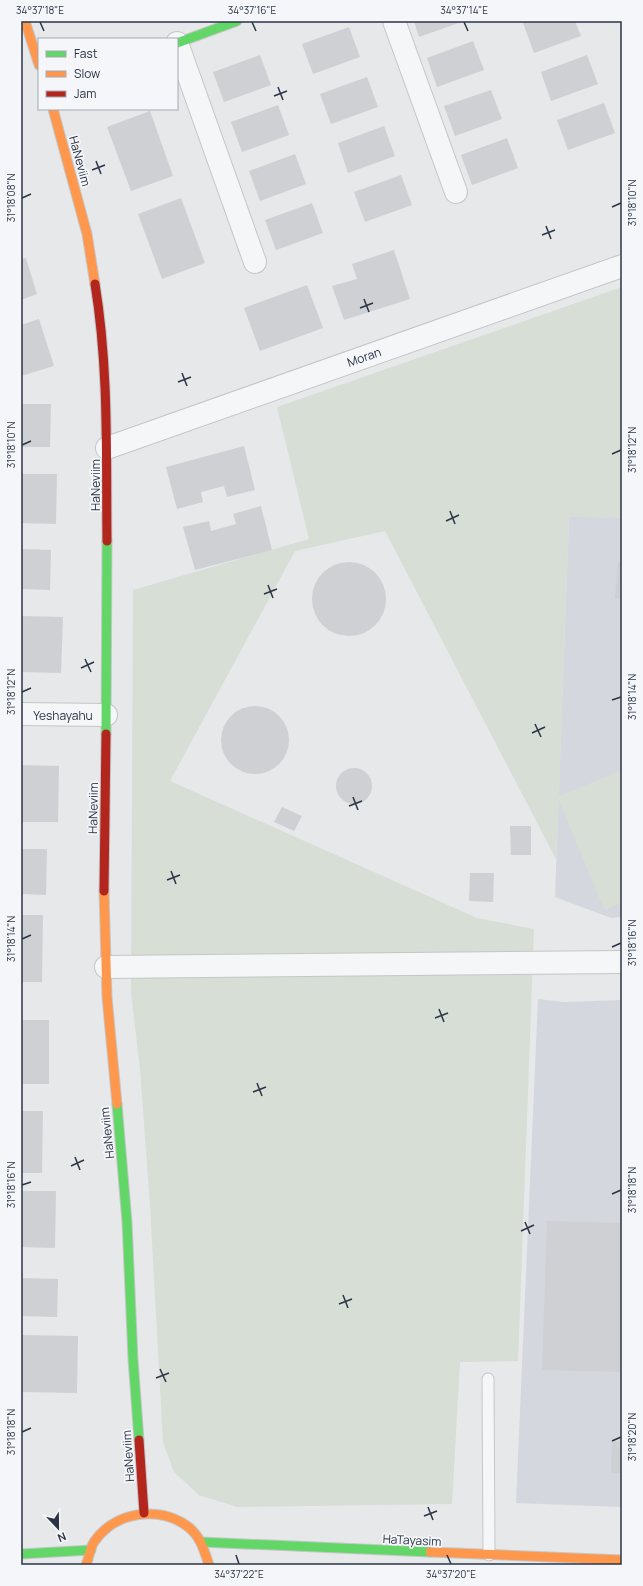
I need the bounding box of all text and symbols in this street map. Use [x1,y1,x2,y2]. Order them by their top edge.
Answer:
text: 34°37'18"E [16,3,64,17]
text: 34°37'16"E [228,3,276,17]
text: 34°37'14"E [440,3,488,17]
legend [38,38,178,110]
text: Fast [74,45,98,62]
text: Slow [74,65,100,82]
text: Jam [74,85,96,102]
street label: HaNeviim [65,134,95,188]
text: 31°18'08"N [4,174,18,222]
text: 31°18'10"N [625,180,639,226]
street label: Moran [345,343,383,371]
text: 31°18'10"N [4,422,18,468]
text: 31°18'12"N [625,427,639,473]
street label: HaNeviim [87,459,104,511]
text: 31°18'12"N [4,669,18,715]
text: 31°18'14"N [625,674,639,720]
street label: Yeshayahu [33,707,93,724]
street label: HaNeviim [84,782,102,834]
text: 31°18'14"N [4,916,18,962]
text: 31°18'16"N [625,920,639,966]
street label: HaNeviim [96,1106,118,1160]
text: 31°18'16"N [4,1162,18,1208]
text: 31°18'18"N [625,1167,639,1213]
text: 31°18'18"N [4,1409,18,1455]
text: 31°18'20"N [625,1413,639,1461]
street label: HaNeviim [118,1430,138,1482]
north arrow [38,1508,78,1548]
text: N [55,1529,68,1546]
street label: HaTayasim [382,1530,442,1550]
text: 34°37'22"E [214,1567,264,1581]
text: 34°37'20"E [426,1567,476,1581]

